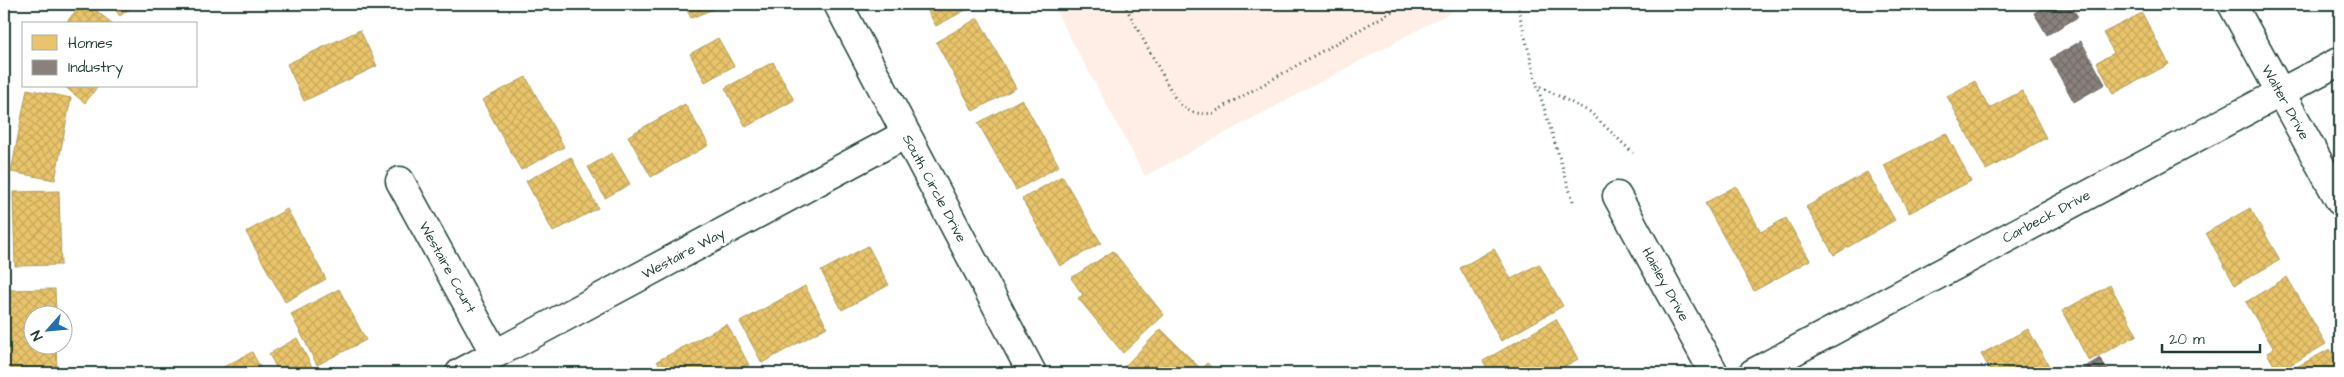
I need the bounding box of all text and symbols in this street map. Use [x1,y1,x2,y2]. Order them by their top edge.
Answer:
legend [22,22,198,88]
text: Homes [68,33,113,54]
text: Industry [68,57,123,79]
street label: Walter Drive [2256,61,2314,144]
street label: South Circle Drive [897,131,971,246]
street label: Carbeck Drive [1999,185,2094,248]
street label: Westaire Court [414,218,481,317]
street label: Westaire Way [638,223,729,284]
street label: Haisley Drive [1637,244,1694,325]
north arrow [22,304,72,354]
scale bar [2162,322,2259,354]
text: N [26,327,48,344]
text: 20 m [2169,329,2205,350]

